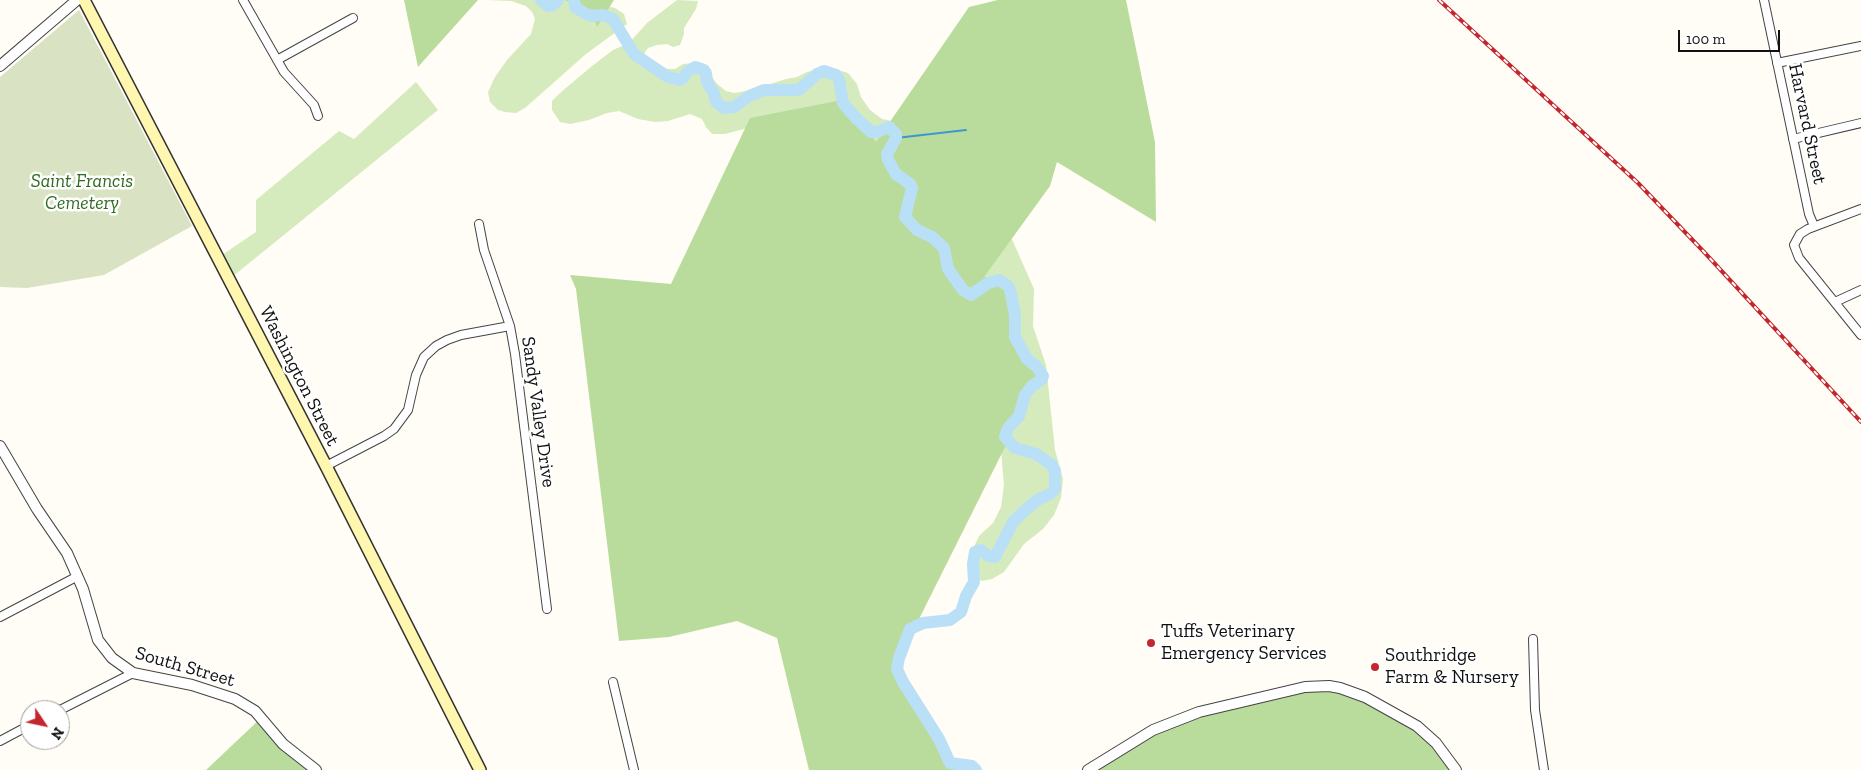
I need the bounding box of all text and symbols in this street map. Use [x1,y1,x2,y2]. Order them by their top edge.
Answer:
scale bar [1681,20,1784,52]
text: 100 m [1686,30,1725,48]
street label: Harvard Street [1783,61,1831,187]
park label: Saint Francis Cemetery [31,171,133,215]
street label: Washington Street [254,302,344,450]
street label: Sandy Valley Drive [516,335,560,489]
place label: Tuffs Veterinary Emergency Services [1161,621,1327,665]
marker: Tuffs Veterinary Emergency Services [1145,637,1157,649]
street label: South Street [133,642,237,692]
place label: Southridge Farm & Nursery [1385,645,1519,689]
marker: Southridge Farm & Nursery [1369,661,1381,673]
north arrow [20,700,70,750]
text: N [47,724,67,742]

